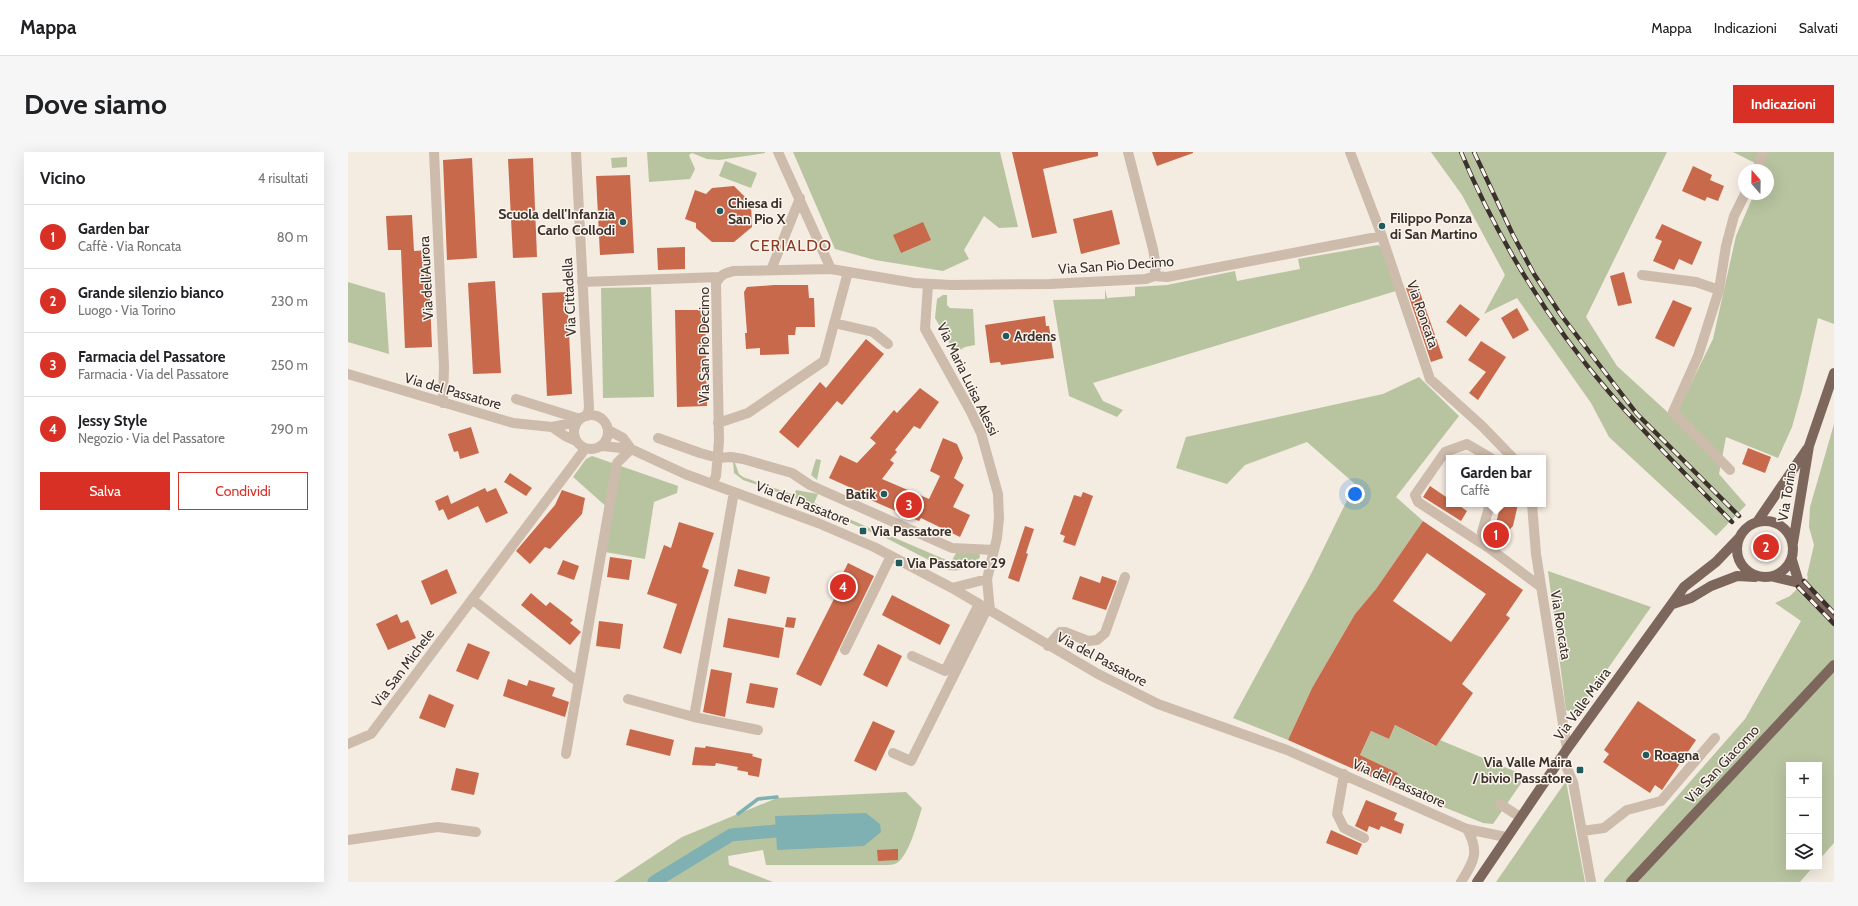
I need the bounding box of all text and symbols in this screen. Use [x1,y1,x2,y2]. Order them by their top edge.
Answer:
text: Mappa [20,16,76,39]
text: Mappa [1651,19,1692,37]
text: Indicazioni [1714,19,1777,37]
text: Salvati [1799,19,1838,37]
button: Indicazioni [1733,85,1834,123]
text: Dove siamo [24,87,167,121]
north arrow [1738,164,1774,200]
text: Vicino [40,168,85,188]
text: 4 risultati [258,170,308,186]
place label: Chiesa di San Pio X [728,194,786,228]
place label: Scuola dell'Infanzia Carlo Collodi [498,205,615,239]
marker: Chiesa di San Pio X [715,206,725,216]
place label: Filippo Ponza di San Martino [1390,209,1478,243]
marker: Scuola dell'Infanzia Carlo Collodi [618,217,628,227]
text: Garden bar [78,220,149,238]
marker: Filippo Ponza di San Martino [1377,221,1387,231]
text: 1 [51,229,55,245]
text: 80 m [277,229,308,245]
street label: Via dell'Aurora [415,235,437,320]
district label: CERIALDO [750,236,832,255]
text: Caffè · Via Roncata [78,238,181,254]
street label: Via San Pio Decimo [1057,252,1175,278]
street label: Via Cittadella [558,257,580,337]
street label: Via Roncata [1403,278,1443,350]
text: Grande silenzio bianco [78,284,224,302]
street label: Via San Pio Decimo [695,287,713,403]
text: 2 [50,293,56,309]
text: 230 m [271,293,308,309]
text: Luogo · Via Torino [78,302,176,318]
street label: Via Maria Luisa Alessi [933,319,1003,439]
place label: Ardens [1014,327,1056,345]
marker: Ardens [1001,331,1011,341]
text: Farmacia del Passatore [78,348,226,366]
text: 3 [49,357,57,373]
text: 250 m [271,357,308,373]
text: Farmacia · Via del Passatore [78,366,229,382]
street label: Via del Passatore [403,369,503,413]
text: Jessy Style [78,412,147,430]
text: 4 [49,421,57,437]
text: 290 m [270,421,308,437]
text: Negozio · Via del Passatore [78,430,225,446]
popup [1446,455,1546,507]
street label: Via Torino [1773,461,1801,523]
text: Garden bar [1460,464,1532,482]
button: Salva [40,472,170,510]
button: Condividi [178,472,308,510]
street label: Via del Passatore [753,477,853,529]
text: Caffè [1460,482,1490,498]
your location [1345,484,1365,504]
place label: Batik [845,485,876,503]
marker: Batik [879,489,889,499]
pin: 3 [896,490,922,520]
pin: 1 [1483,520,1509,550]
place label: Via Passatore [871,522,951,540]
marker: Via Passatore [858,526,868,536]
pin: 2 [1753,532,1779,562]
place label: Via Passatore 29 [907,554,1006,572]
marker: Via Passatore 29 [894,558,904,568]
pin: 4 [830,572,856,602]
street label: Via Roncata [1547,589,1575,661]
street label: Via San Michele [368,625,438,711]
street label: Via del Passatore [1054,628,1150,690]
street label: Via Valle Maira [1550,664,1615,744]
street label: Via San Giacomo [1681,721,1763,807]
place label: Roagna [1654,746,1699,764]
marker: Roagna [1641,750,1651,760]
place label: Via Valle Maira / bivio Passatore [1472,753,1572,787]
street label: Via del Passatore [1350,754,1448,812]
map controls [1786,762,1822,870]
button: + [1786,762,1822,798]
marker: Via Valle Maira / bivio Passatore [1575,765,1585,775]
button: − [1786,798,1822,834]
button: layers [1786,834,1822,870]

